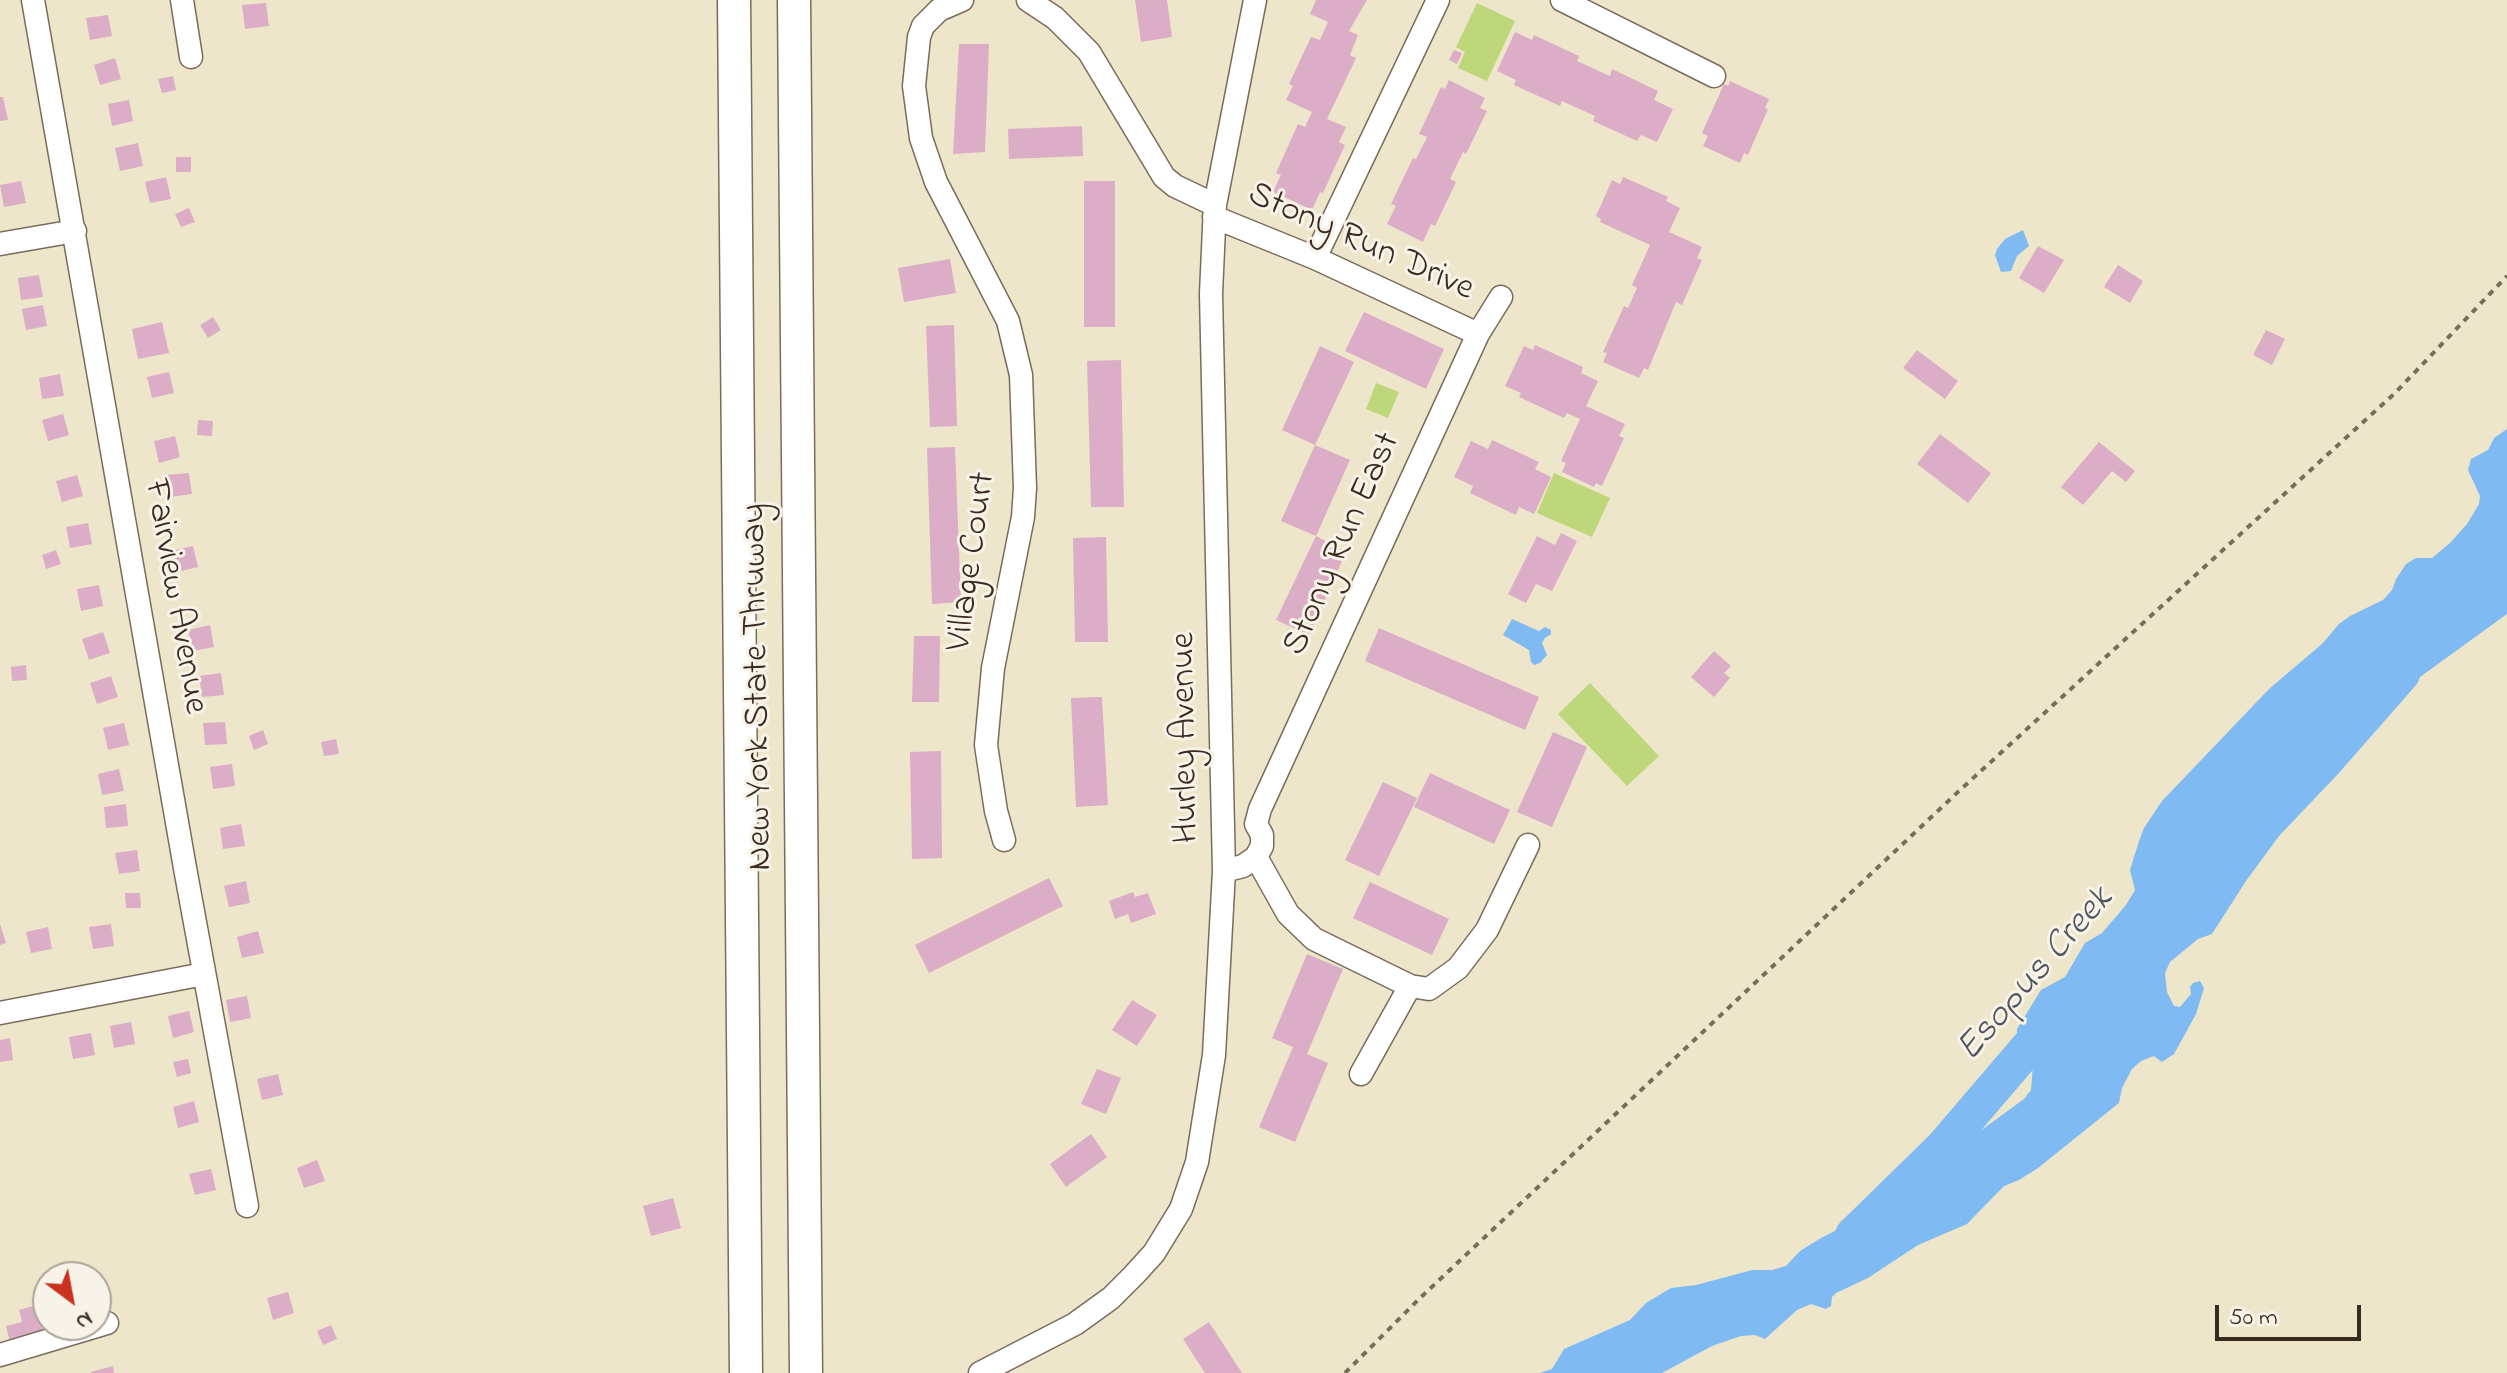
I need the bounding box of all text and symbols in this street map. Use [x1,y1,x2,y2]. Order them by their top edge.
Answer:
street label: Stony Run Drive [1240,175,1480,313]
street label: Stony Run East [1276,427,1412,663]
street label: Village Court [940,470,1008,654]
street label: Fairview Avenue [131,476,215,718]
street label: New York State Thruway [735,503,785,871]
street label: Hurley Avenue [1165,632,1211,844]
water label: Esopus Creek [1949,879,2125,1073]
north arrow [32,1261,112,1341]
scale bar [2219,1289,2365,1339]
text: 50 m [2229,1301,2278,1336]
text: N [69,1302,98,1337]

